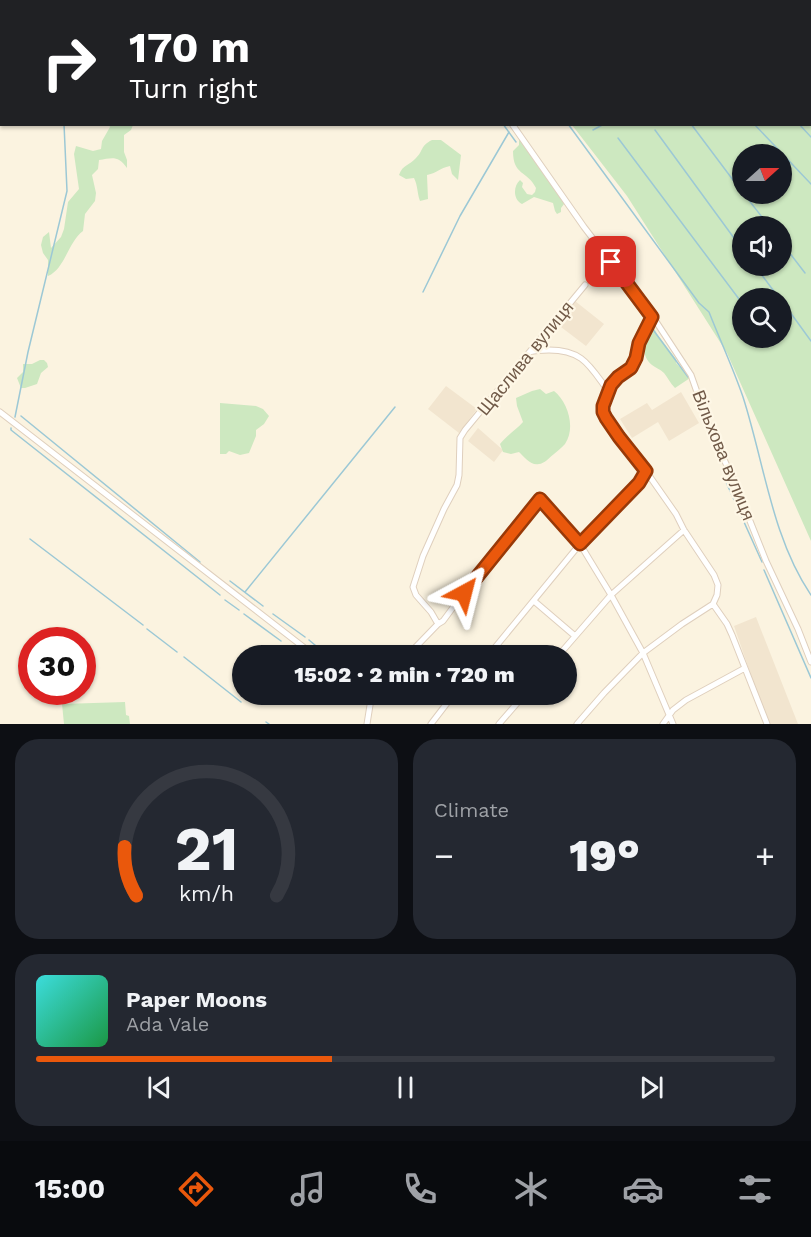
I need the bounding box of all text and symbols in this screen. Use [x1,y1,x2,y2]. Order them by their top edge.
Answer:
text: 170 m [129,23,250,72]
icon: right [30,24,108,102]
text: Turn right [129,73,258,105]
north arrow [732,144,792,204]
map controls [732,144,792,348]
button: sound [732,216,792,276]
pin [585,236,636,287]
icon: arrive [594,245,627,278]
button: search [732,288,792,348]
street label: Щаслива вулиця [473,297,577,419]
street label: Вільхова вулиця [688,387,760,523]
position arrow [432,561,496,625]
speed limit sign: 30 [18,627,96,705]
text: 15:02 · 2 min · 720 m [294,662,515,687]
text: Climate [434,798,509,822]
text: 21 [174,812,239,885]
text: 19° [569,829,640,882]
text: − [434,836,454,875]
text: + [755,836,775,875]
text: km/h [179,881,234,906]
text: Paper Moons [126,987,267,1012]
text: Ada Vale [126,1012,209,1036]
icon: previous [143,1071,176,1104]
icon: pause [389,1071,422,1104]
icon: next [635,1071,668,1104]
icon: directions [175,1168,217,1210]
icon: music [287,1168,329,1210]
icon: phone [399,1168,441,1210]
icon: climate [510,1168,552,1210]
icon: car [622,1168,664,1210]
icon: filters [734,1168,776,1210]
text: 15:00 [35,1173,105,1205]

